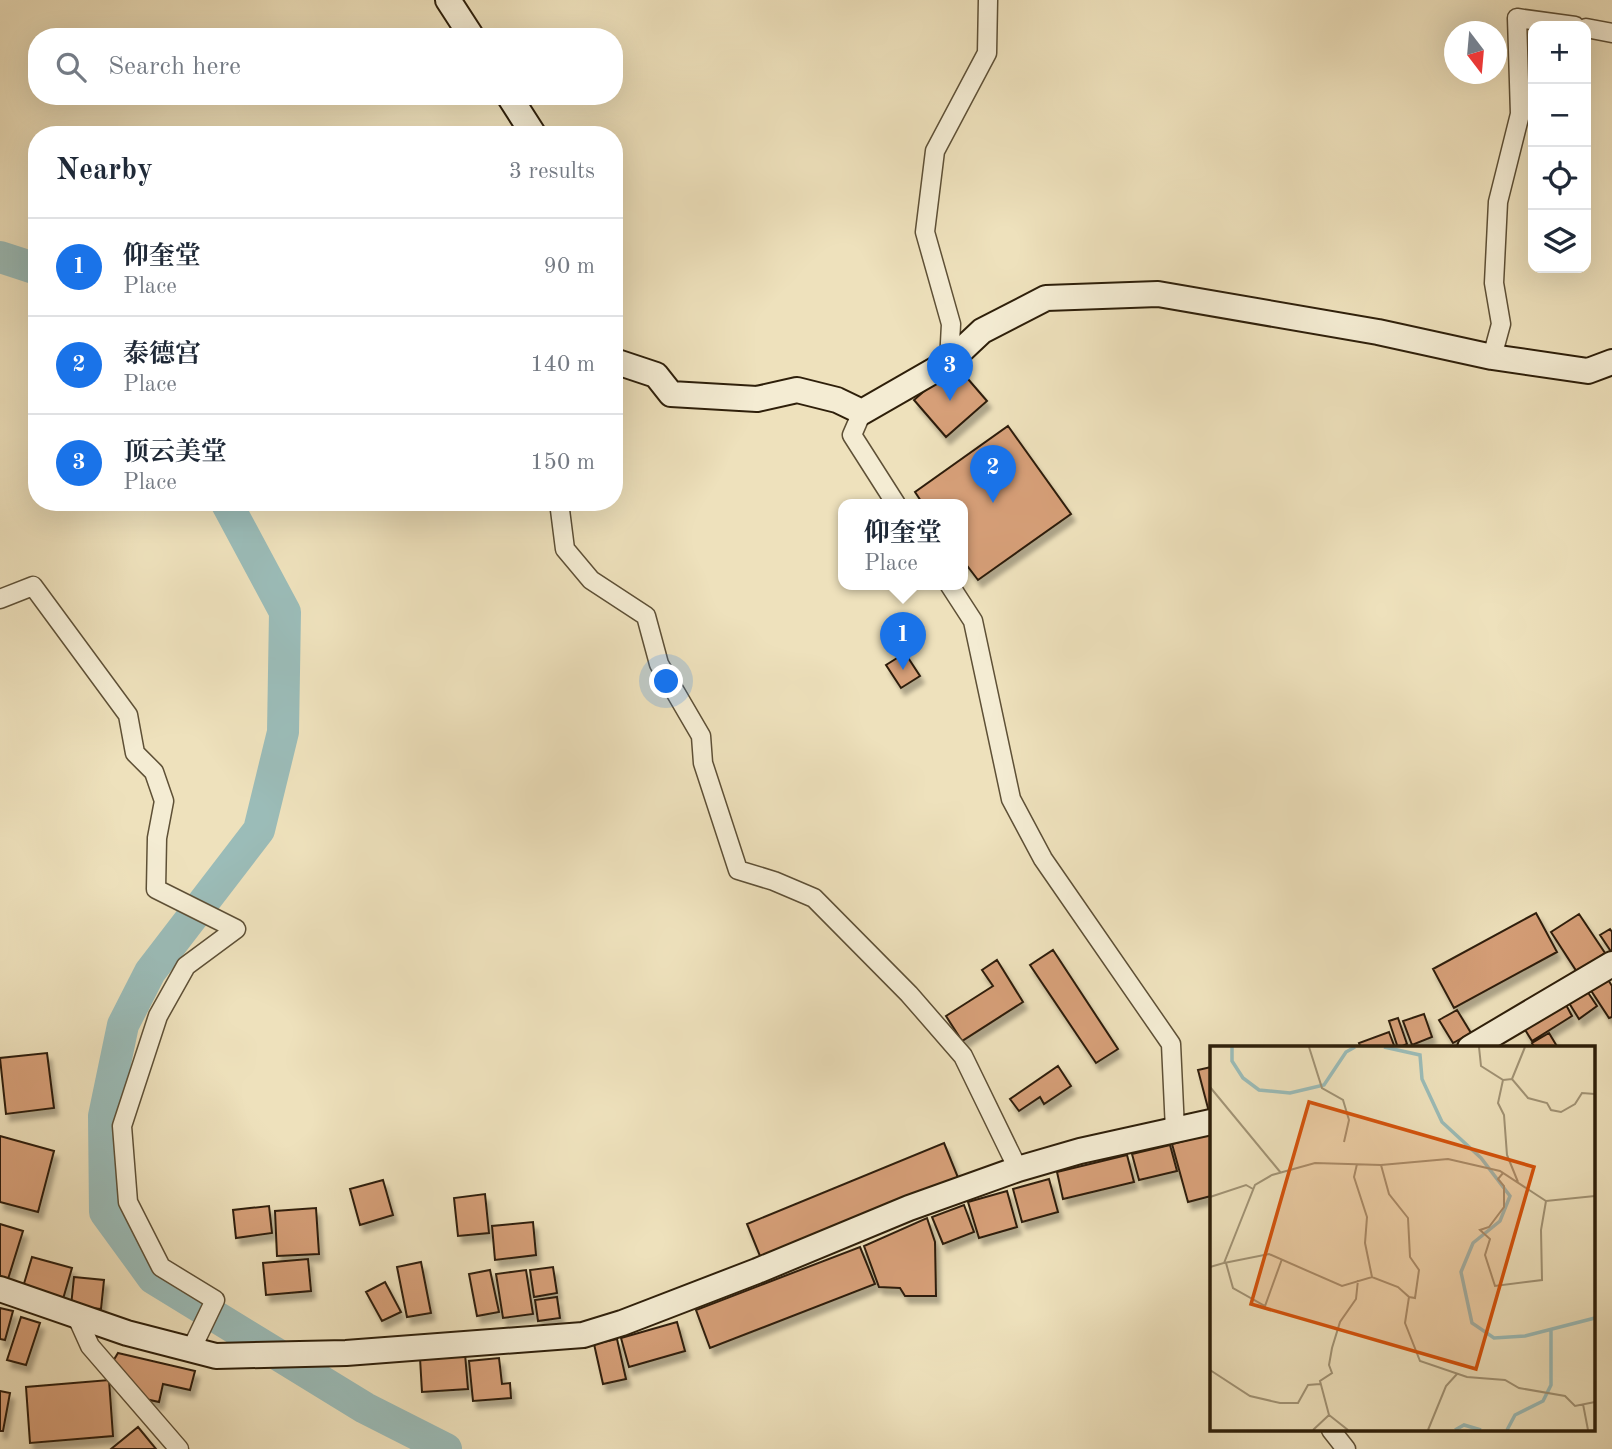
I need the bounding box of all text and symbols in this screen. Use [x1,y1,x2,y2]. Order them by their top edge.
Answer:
north arrow [1444,21,1507,84]
map controls [1528,21,1591,273]
button: + [1528,21,1591,84]
search box [28,28,623,105]
icon: search [52,48,90,86]
text: Search here [108,54,241,80]
button: − [1528,84,1591,147]
button: locate [1528,147,1591,210]
text: Nearby [56,156,153,186]
text: 3 results [509,160,595,183]
button: layers [1528,210,1591,273]
text: 仰奎堂 [123,244,201,270]
text: 1 [72,255,86,278]
text: 90 m [544,255,595,278]
text: Place [123,275,177,298]
text: 泰德宫 [123,342,201,368]
pin: 3 [927,343,973,401]
text: 2 [72,353,86,376]
text: 140 m [530,353,595,376]
text: Place [123,373,177,396]
text: 顶云美堂 [123,440,227,466]
pin: 2 [970,445,1016,503]
text: 3 [72,451,86,474]
text: 150 m [530,451,595,474]
text: Place [123,471,177,494]
popup [838,499,968,590]
text: 仰奎堂 [864,521,942,547]
text: Place [864,552,918,575]
pin: 1 [880,612,926,670]
your location [649,664,683,698]
inset map [1210,1046,1594,1432]

